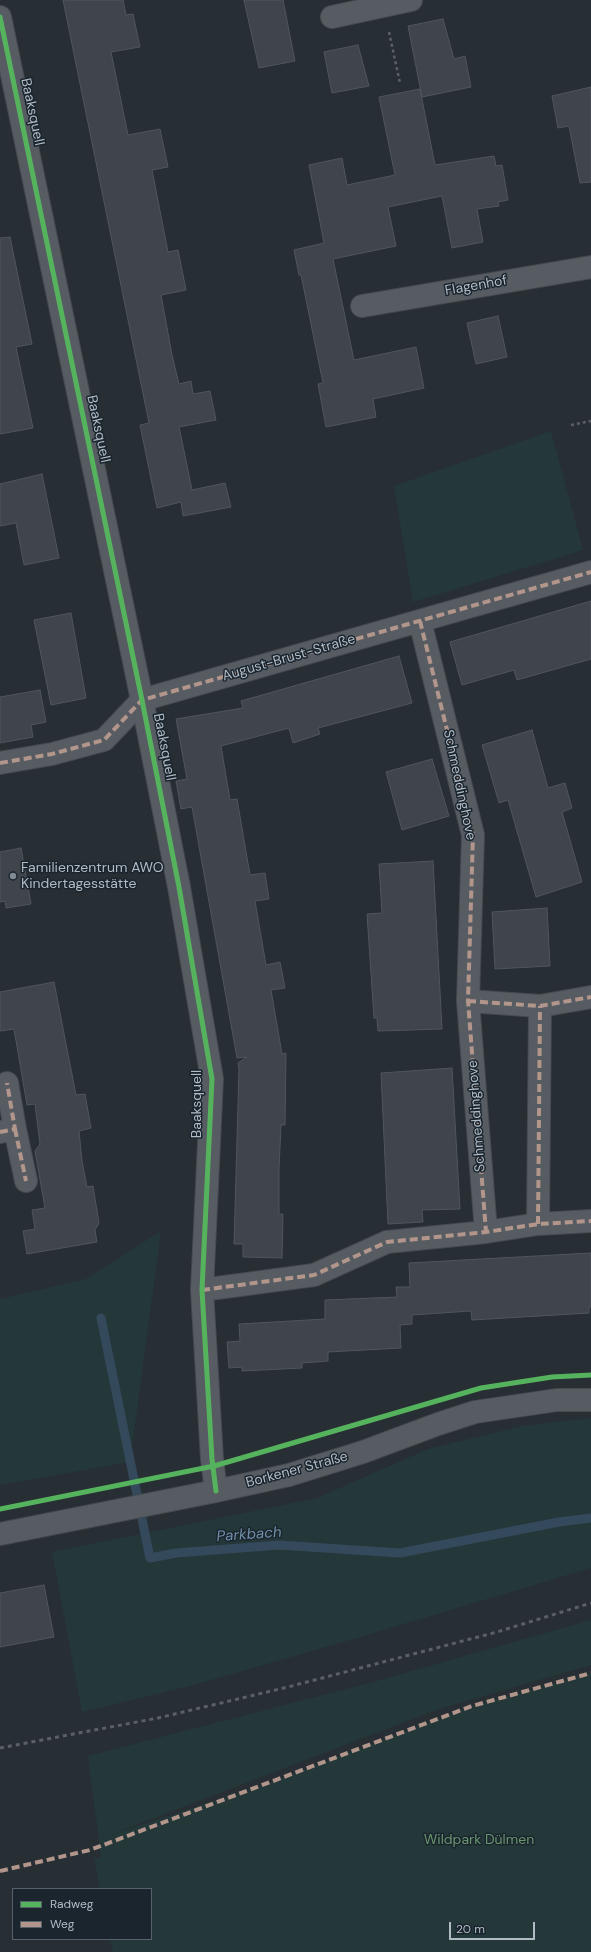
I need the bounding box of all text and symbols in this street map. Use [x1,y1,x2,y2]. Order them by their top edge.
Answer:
street label: Baaksquell [17,77,47,147]
street label: Flagenhof [444,272,508,300]
street label: Baaksquell [83,394,113,464]
street label: August-Brust-Straße [221,631,357,685]
street label: Baaksquell [149,712,179,782]
street label: Schmeddinghove [439,728,479,842]
place label: Familienzentrum AWO Kindertagesstätte [21,860,164,892]
marker: Familienzentrum AWO Kindertagesstätte [8,871,18,881]
street label: Schmeddinghove [465,1059,489,1173]
street label: Baaksquell [189,1070,205,1138]
street label: Borkener Straße [244,1448,350,1492]
water label: Parkbach [216,1524,282,1546]
park label: Wildpark Dülmen [424,1832,534,1848]
legend [12,1888,152,1940]
text: Radweg [50,1896,93,1912]
scale bar [451,1914,537,1940]
text: Weg [50,1916,74,1932]
text: 20 m [456,1921,485,1937]

